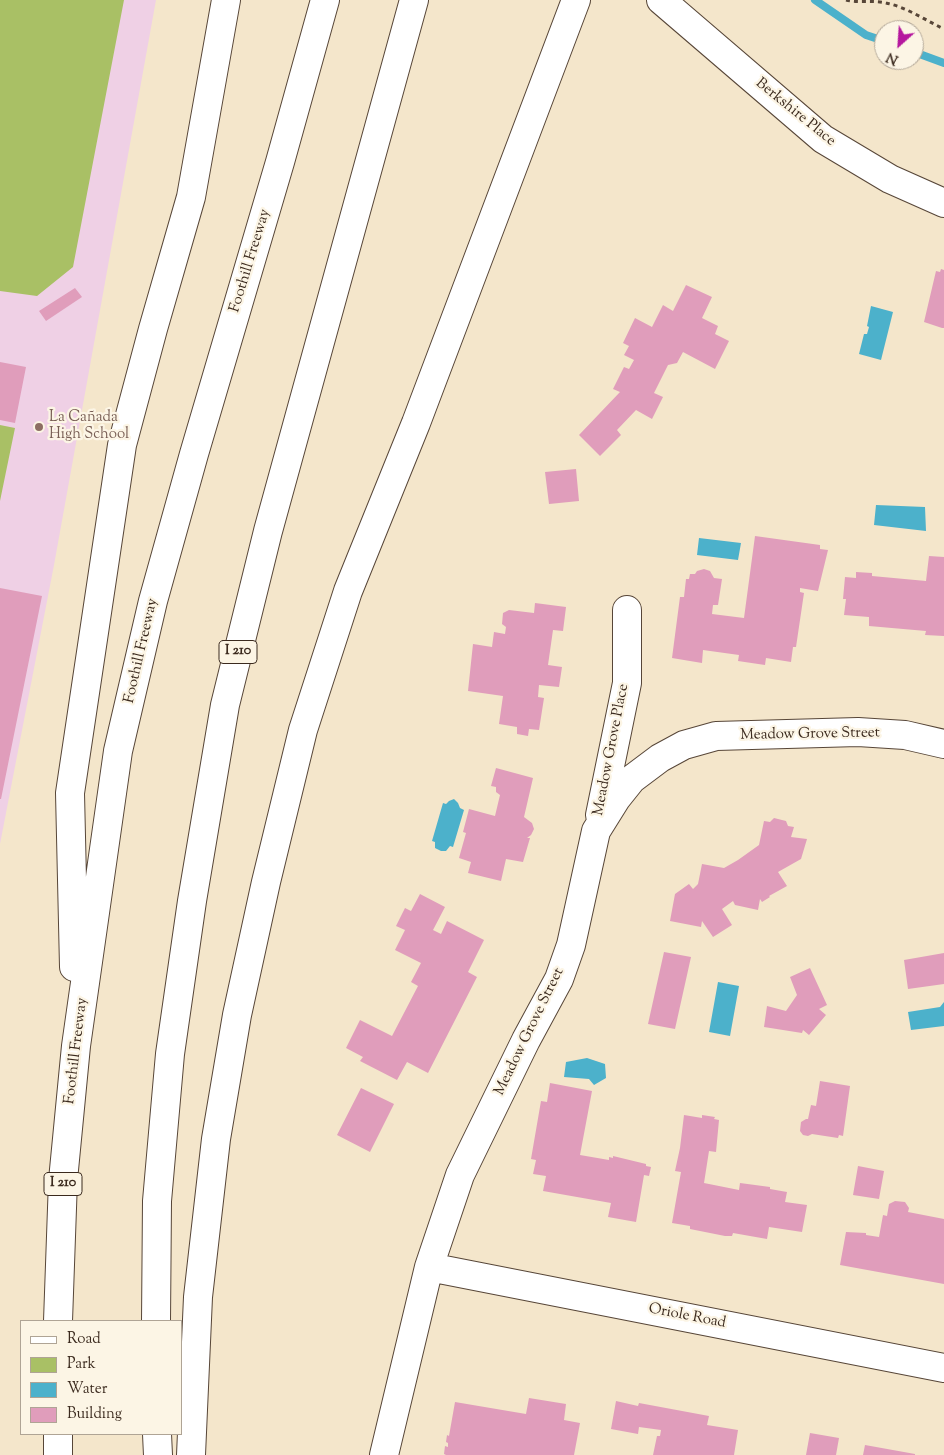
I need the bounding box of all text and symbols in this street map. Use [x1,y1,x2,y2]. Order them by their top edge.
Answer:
north arrow [874,20,924,70]
text: N [883,46,902,69]
street label: Berkshire Place [751,75,839,151]
street label: Foothill Freeway [227,207,275,315]
place label: La Cañada High School [49,409,129,444]
marker: La Cañada High School [33,421,45,433]
street label: Foothill Freeway [121,597,163,705]
road number: I 210 [219,640,257,664]
street label: Meadow Grove Place [590,682,634,818]
street label: Meadow Grove Street [740,725,880,745]
street label: Meadow Grove Street [491,965,569,1099]
street label: Foothill Freeway [62,997,92,1105]
road number: I 210 [44,1172,82,1196]
street label: Oriole Road [647,1301,727,1333]
legend [20,1320,182,1435]
text: Road [67,1329,101,1350]
text: Park [67,1354,96,1375]
text: Water [67,1379,107,1400]
text: Building [67,1404,122,1425]

